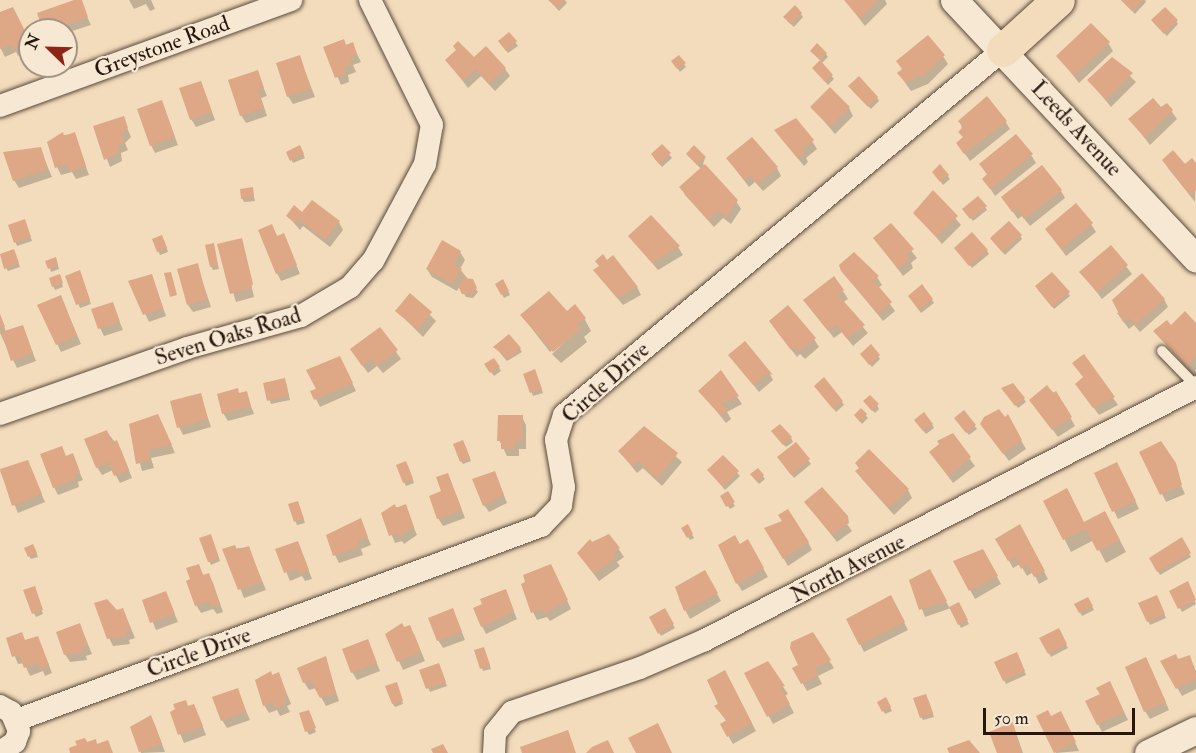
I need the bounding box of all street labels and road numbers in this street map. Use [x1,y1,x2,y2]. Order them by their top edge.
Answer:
street label: Greystone Road [91,10,233,84]
street label: Leeds Avenue [1025,76,1127,182]
street label: Seven Oaks Road [152,302,304,372]
street label: Circle Drive [557,337,655,429]
street label: North Avenue [786,529,910,609]
street label: Circle Drive [143,622,255,684]

